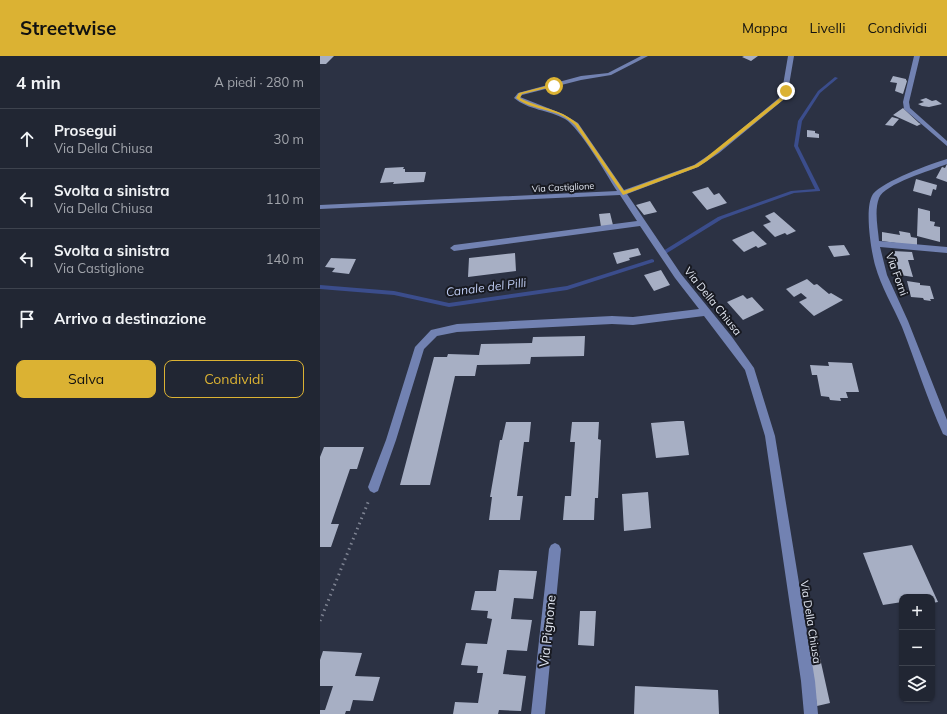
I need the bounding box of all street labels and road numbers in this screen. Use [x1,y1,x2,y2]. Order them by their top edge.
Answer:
street label: Via Castiglione [532,180,594,194]
street label: Via Forni [883,250,911,298]
street label: Via Della Chiusa [681,264,745,338]
street label: Via Della Chiusa [798,580,824,664]
street label: Via Pignone [535,594,559,668]

